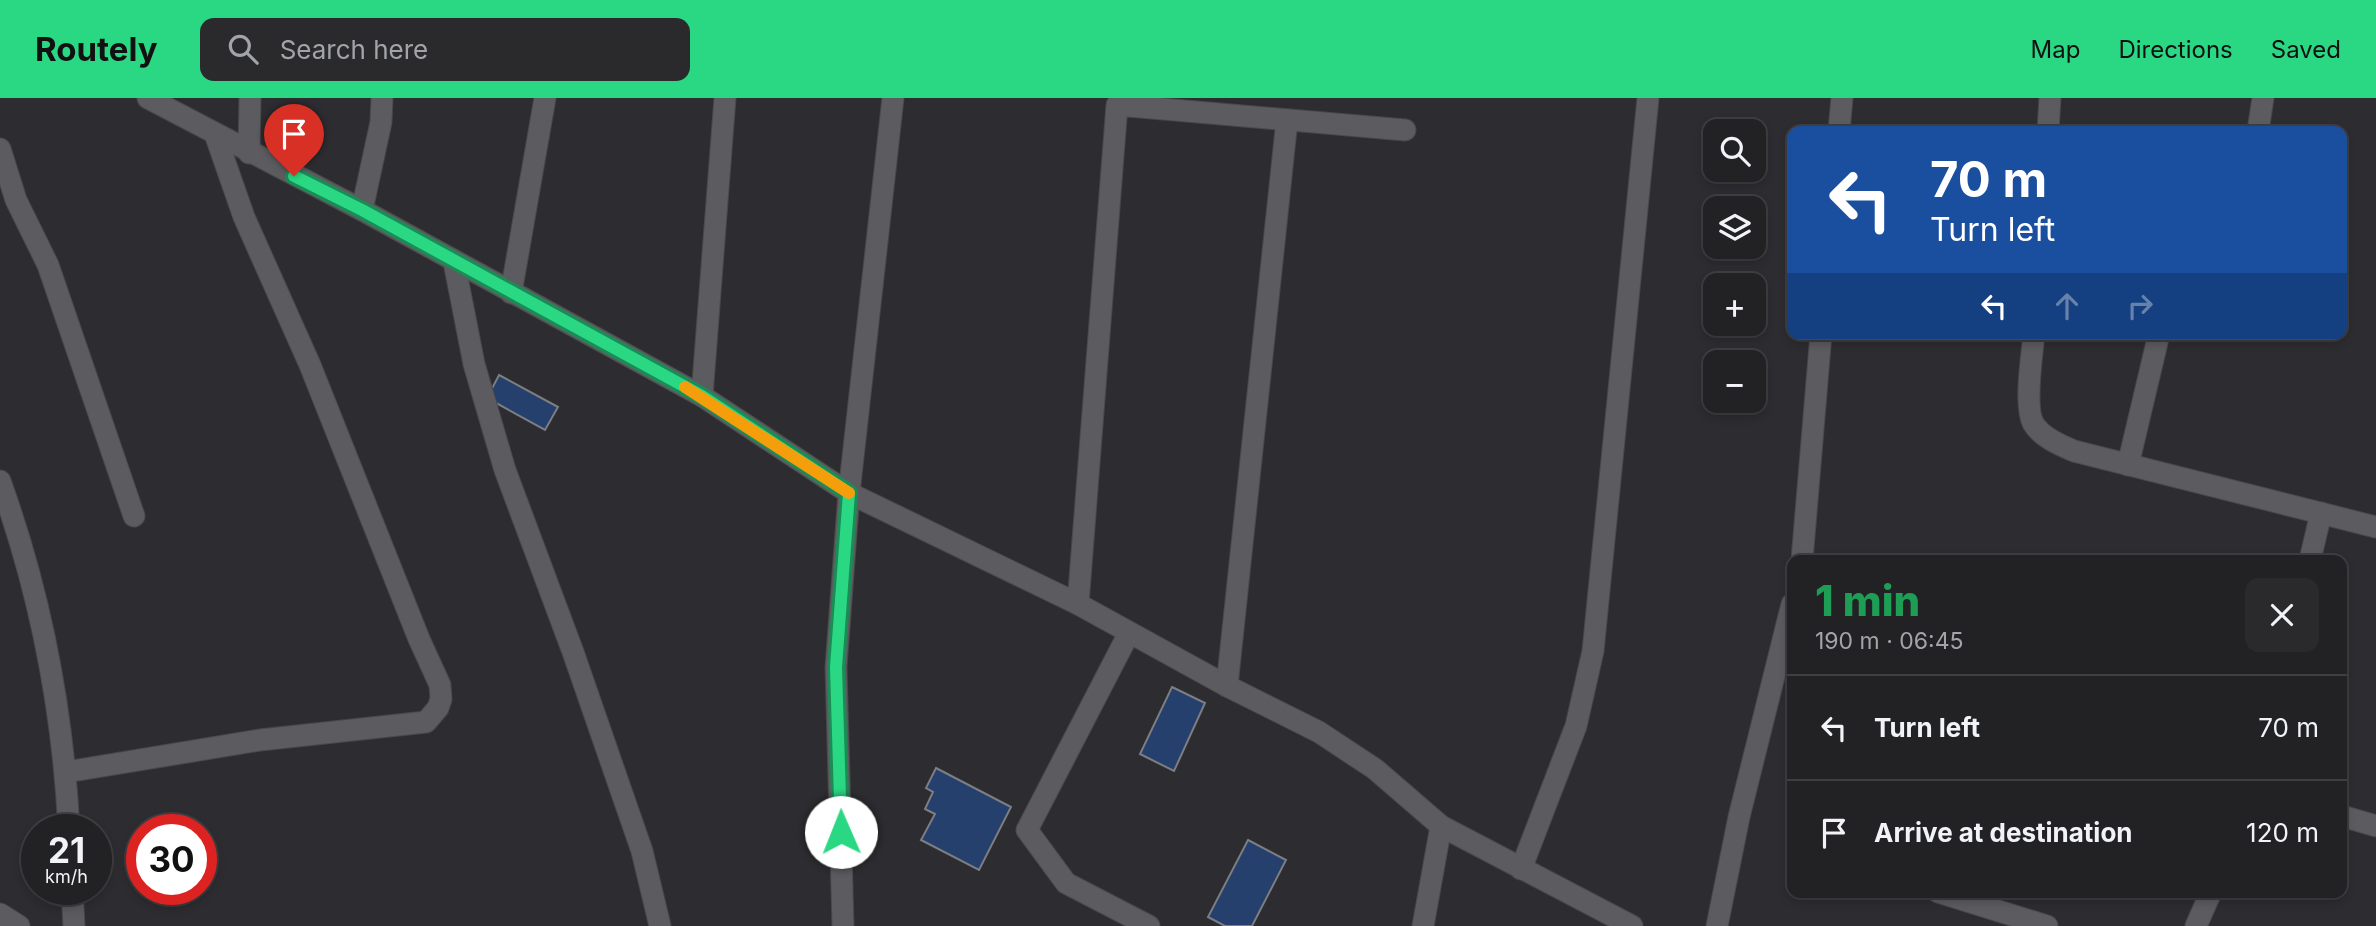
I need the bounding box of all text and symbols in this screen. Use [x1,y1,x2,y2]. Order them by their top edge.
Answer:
search box [200,18,690,81]
text: Routely [35,29,158,69]
icon: search [224,30,262,68]
text: Search here [280,34,428,65]
text: Map [2031,35,2080,64]
text: Directions [2118,35,2233,64]
text: Saved [2271,35,2341,64]
pin [264,104,324,176]
icon: arrive [275,115,313,153]
map controls [1703,119,1766,413]
button: search [1703,119,1766,182]
text: 70 m [1930,150,2047,209]
icon: left [1815,154,1906,245]
button: layers [1703,196,1766,259]
text: Turn left [1930,210,2055,249]
button: + [1703,273,1766,336]
icon: left [1975,287,2013,325]
icon: ahead [2048,287,2086,325]
icon: right [2121,287,2159,325]
button: − [1703,350,1766,413]
text: 1 min [1815,575,1920,626]
button: close [2245,578,2319,652]
text: 190 m · 06:45 [1815,627,1964,655]
icon: left [1815,709,1853,747]
text: Turn left [1874,712,1980,743]
text: 70 m [2258,712,2319,743]
position arrow [804,795,878,869]
speed limit sign: 30 [126,814,217,905]
icon: arrive [1815,814,1853,852]
text: Arrive at destination [1874,817,2133,848]
text: 120 m [2246,817,2319,848]
text: 21 [48,829,85,871]
text: km/h [45,866,88,887]

